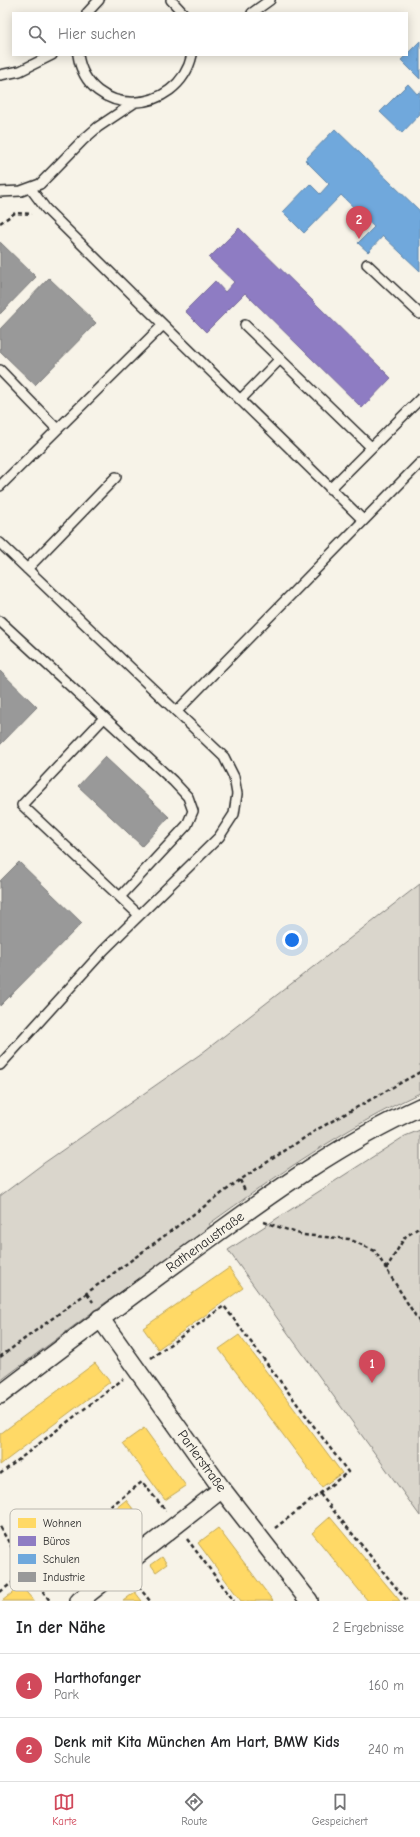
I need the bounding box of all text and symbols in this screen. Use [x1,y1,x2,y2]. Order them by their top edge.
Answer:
search box [12,12,408,56]
icon: search [26,23,48,45]
text: Hier suchen [58,25,136,43]
pin: 2 [346,206,372,239]
your location [282,930,302,950]
street label: Rathenaustraße [162,1208,248,1276]
pin: 1 [359,1350,385,1383]
street label: Parlerstraße [174,1427,230,1495]
legend [10,1509,142,1591]
text: Wohnen [43,1517,82,1530]
text: Büros [43,1535,70,1548]
text: Schulen [43,1553,80,1566]
text: Industrie [43,1571,85,1584]
text: In der Nähe [16,1618,105,1637]
text: 2 Ergebnisse [332,1620,404,1635]
text: Harthofanger [54,1669,141,1687]
text: 1 [26,1678,32,1693]
text: 160 m [369,1678,404,1693]
text: Park [54,1687,79,1702]
text: Denk mit Kita München Am Hart, BMW Kids [54,1733,339,1751]
text: 2 [26,1742,32,1757]
text: 240 m [368,1742,404,1757]
text: Schule [54,1751,90,1766]
tab: Karte [52,1791,77,1828]
tab: Route [181,1791,207,1828]
tab: Gespeichert [312,1791,368,1828]

